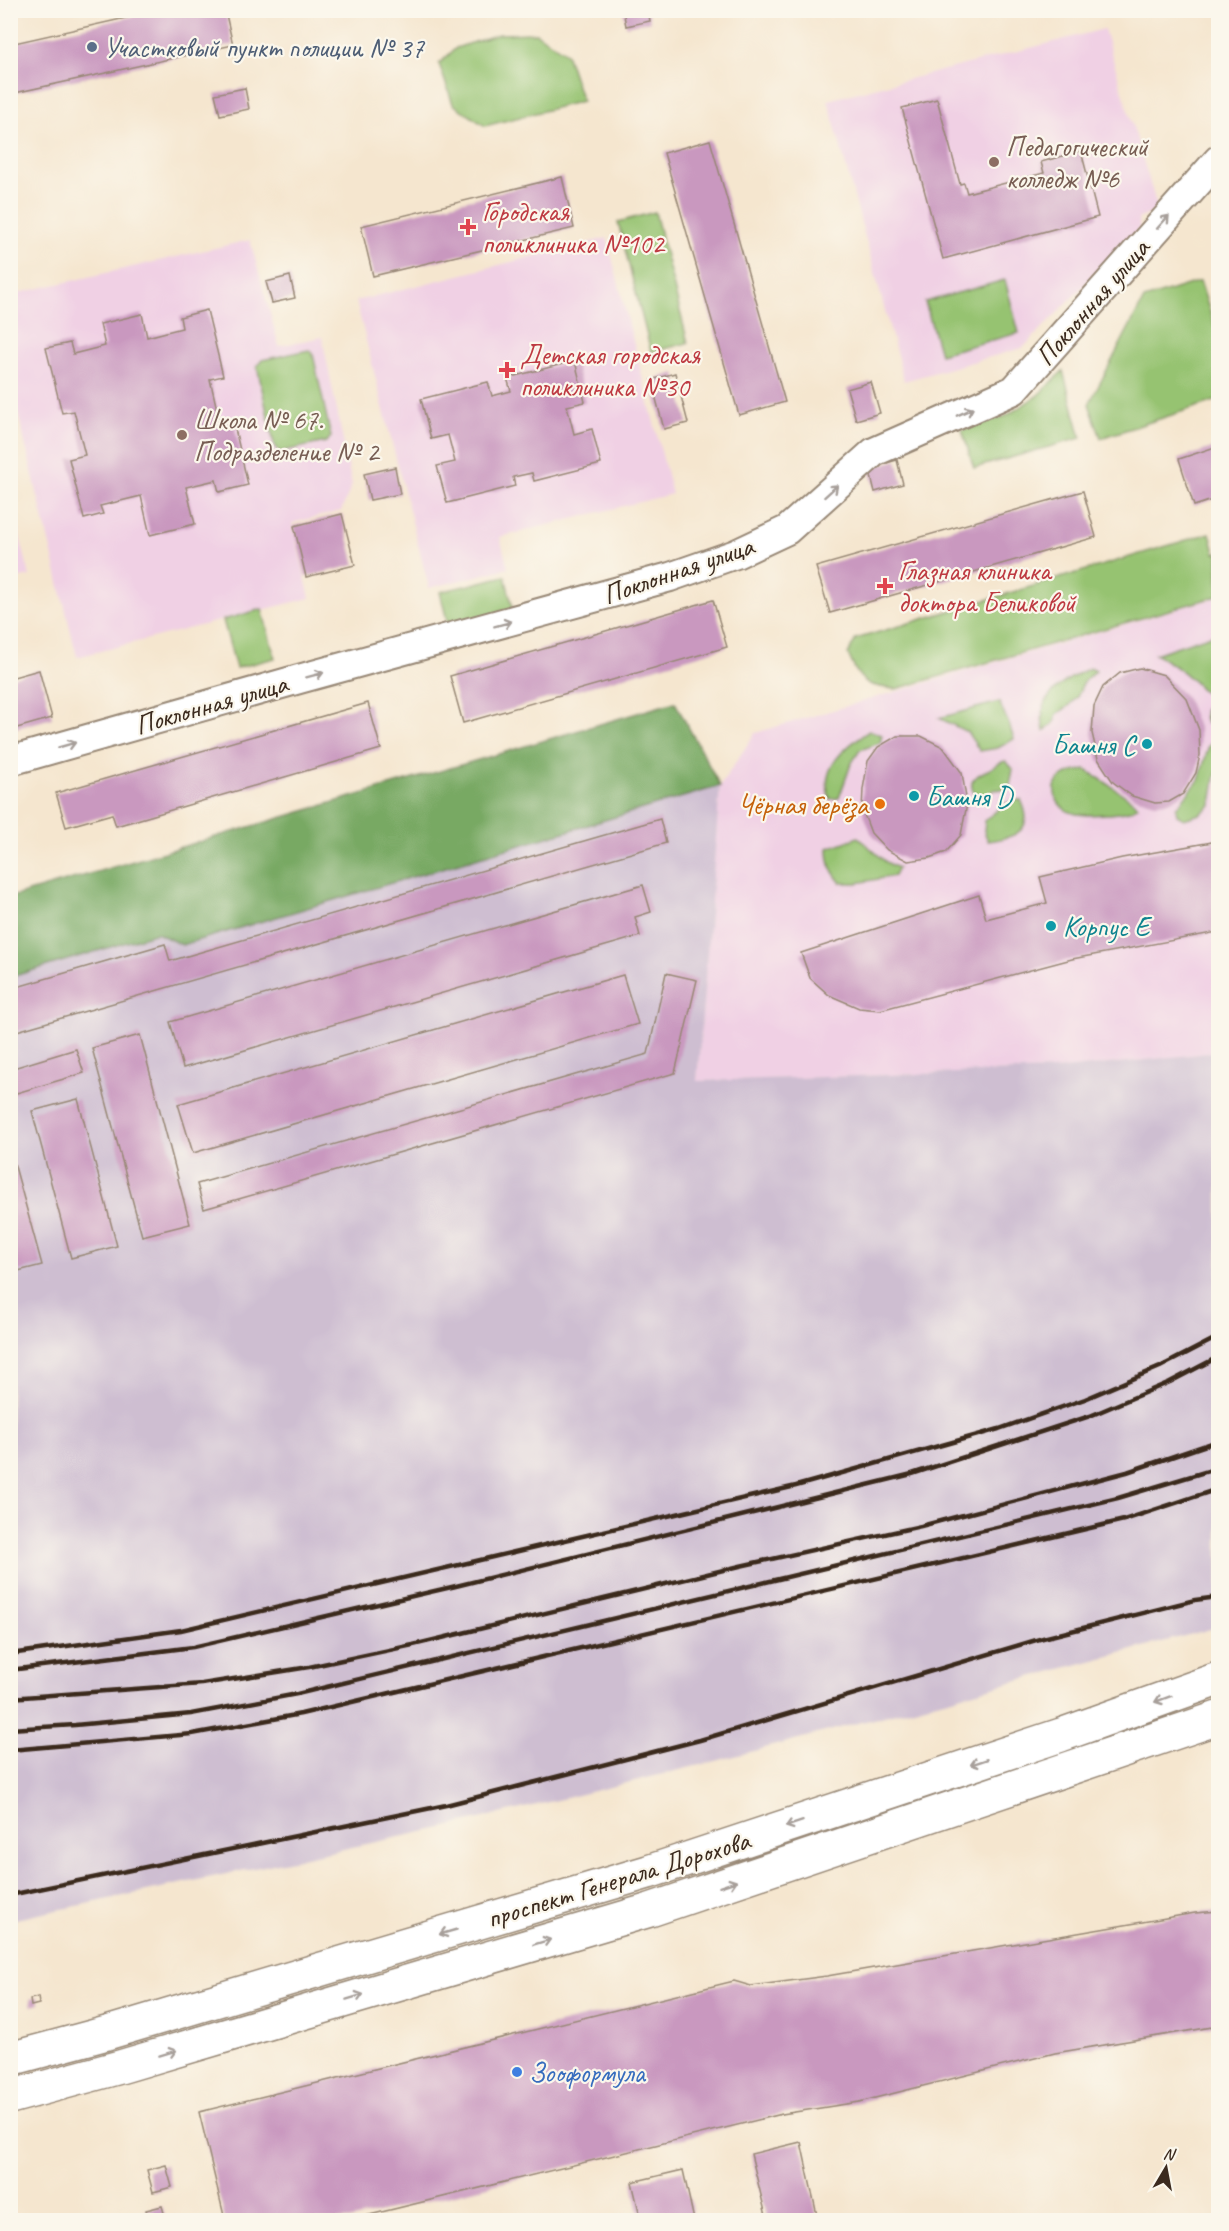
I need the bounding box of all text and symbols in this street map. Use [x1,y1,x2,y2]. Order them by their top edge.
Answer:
place label: Участковый пункт полиции № 37 [104,30,425,65]
marker: Участковый пункт полиции № 37 [85,40,99,54]
place label: Педагогический колледж №6 [1006,129,1149,196]
marker: Педагогический колледж №6 [987,155,1001,169]
place label: Городская поликлиника №102 [482,194,666,261]
one-way arrow [1156,214,1170,229]
marker: Городская поликлиника №102 [459,218,477,236]
street label: Поклонная улица [1027,230,1158,373]
place label: Детская городская поликлиника №30 [520,337,701,404]
marker: Детская городская поликлиника №30 [498,361,516,379]
place label: Школа № 67. Подразделение № 2 [194,402,381,469]
one-way arrow [955,406,973,417]
marker: Школа № 67. Подразделение № 2 [175,428,189,442]
one-way arrow [823,484,838,498]
street label: Поклонная улица [598,527,760,612]
place label: Глазная клиника доктора Беликовой [898,553,1077,620]
marker: Глазная клиника доктора Беликовой [876,577,894,595]
one-way arrow [493,617,512,629]
street label: Поклонная улица [131,665,293,742]
one-way arrow [305,668,324,680]
place label: Башня C [1052,727,1138,762]
marker: Башня C [1140,737,1154,751]
one-way arrow [57,738,76,750]
place label: Башня D [926,779,1015,814]
place label: Чёрная берёза [738,787,870,823]
marker: Башня D [907,789,921,803]
marker: Чёрная берёза [873,797,887,811]
place label: Корпус E [1063,909,1152,944]
marker: Корпус E [1044,919,1058,933]
one-way arrow [1154,1694,1173,1705]
one-way arrow [970,1758,989,1769]
one-way arrow [785,1819,804,1830]
street label: проспект Генерала Дорохова [482,1822,755,1936]
one-way arrow [718,1877,737,1888]
one-way arrow [438,1927,457,1938]
one-way arrow [532,1936,551,1947]
one-way arrow [345,1991,364,2002]
one-way arrow [158,2047,177,2058]
place label: Зооформула [529,2055,646,2090]
marker: Зооформула [510,2065,524,2079]
north arrow [1136,2138,1196,2198]
text: N [1162,2144,1178,2165]

